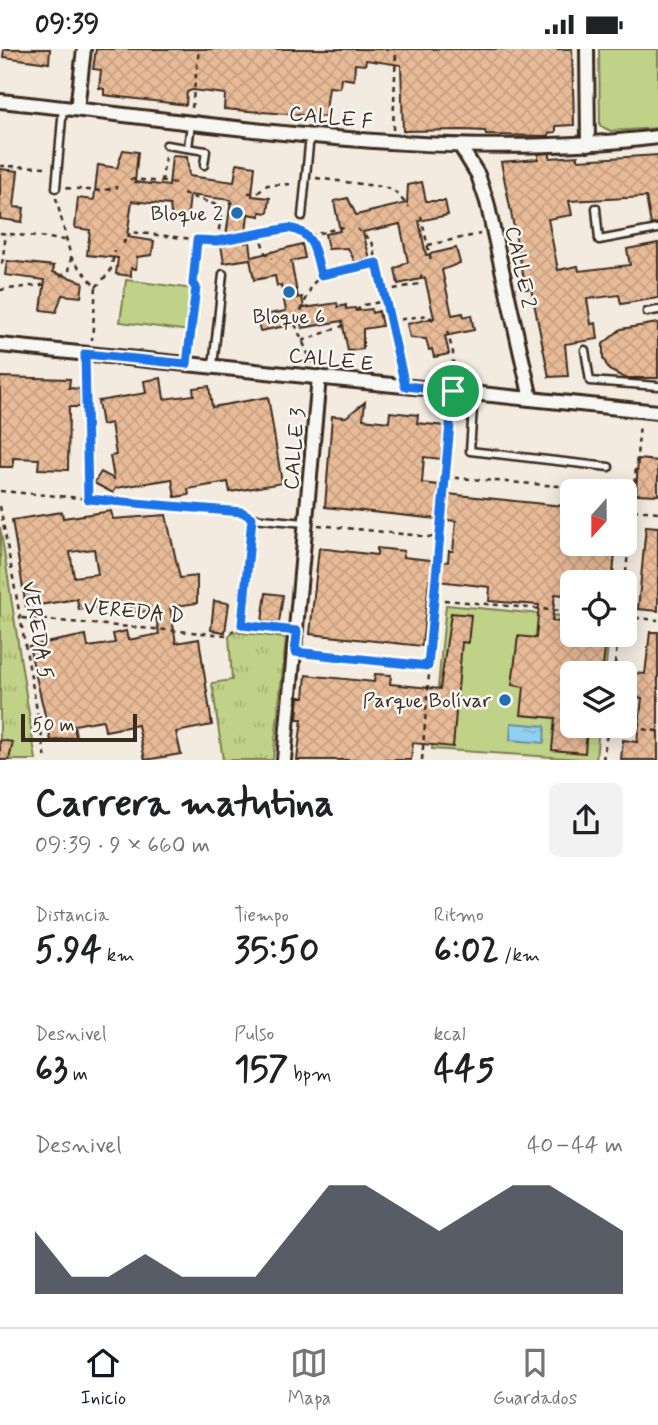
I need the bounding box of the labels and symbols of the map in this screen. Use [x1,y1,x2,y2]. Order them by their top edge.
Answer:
street label: CALLE F [288,100,374,136]
place label: Bloque 2 [151,200,223,228]
marker: Bloque 2 [229,205,245,221]
street label: CALLE 2 [498,224,542,311]
marker: Bloque 6 [281,284,297,300]
place label: Bloque 6 [253,303,325,331]
street label: CALLE E [287,342,375,378]
pin [423,361,483,421]
street label: CALLE 3 [277,406,313,491]
north arrow [560,479,637,557]
street label: VEREDA 5 [15,579,59,681]
street label: VEREDA D [82,594,185,630]
place label: Parque Bolívar [362,687,491,715]
marker: Parque Bolívar [497,692,513,708]
scale bar [21,711,136,743]

